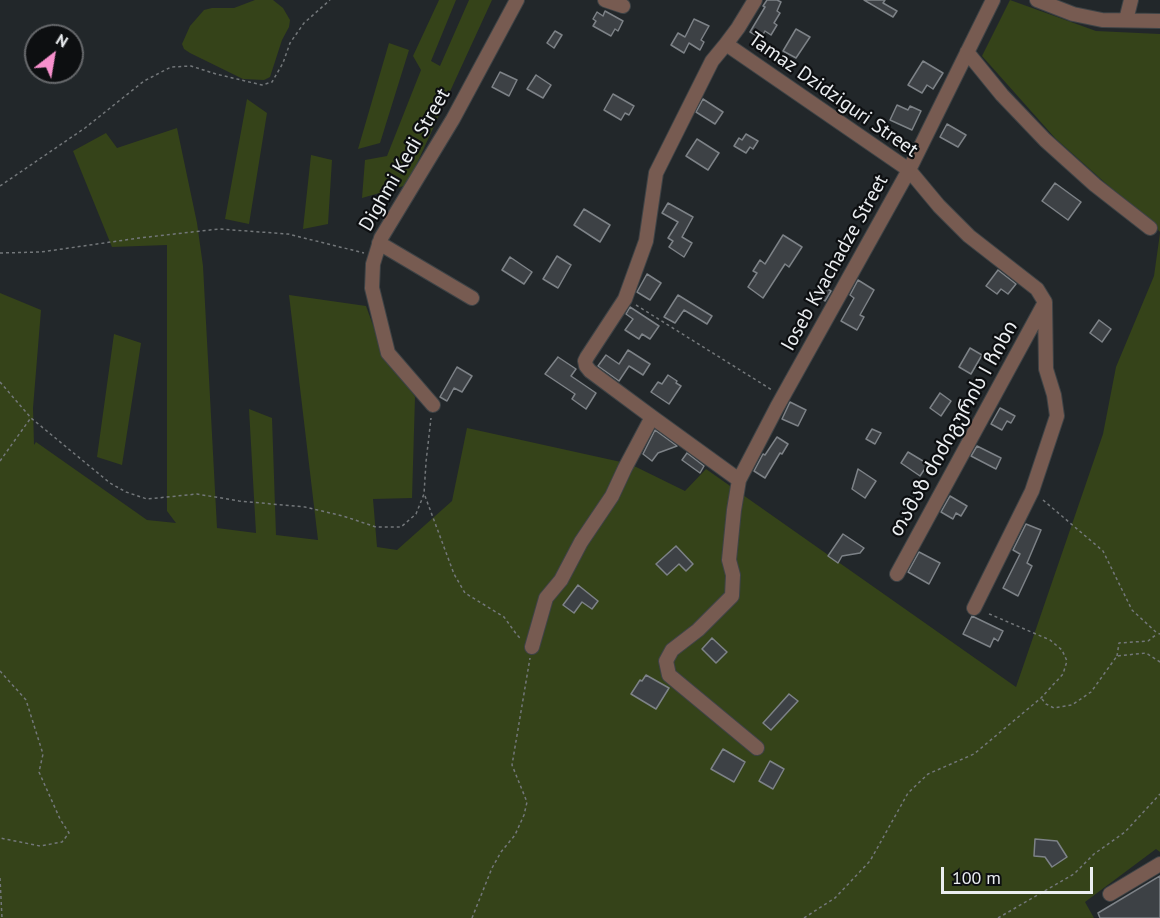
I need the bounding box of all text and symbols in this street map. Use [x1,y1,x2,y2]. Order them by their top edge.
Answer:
north arrow [24,24,84,84]
street label: Tamaz Dzidziguri Street [744,27,922,163]
text: N [53,29,72,52]
street label: Dighmi Kedi Street [354,84,456,236]
street label: Ioseb Kvachadze Street [777,171,893,355]
street label: თამაზ ძიძიგურის I ჩიხი [885,317,1023,541]
scale bar [944,855,1096,893]
text: 100 m [952,866,1001,889]

